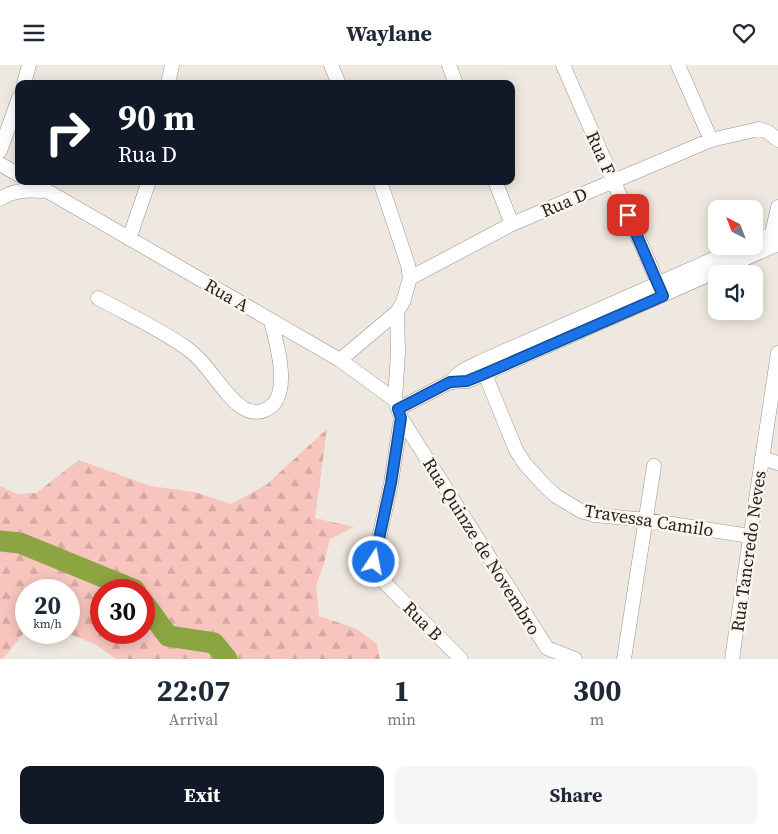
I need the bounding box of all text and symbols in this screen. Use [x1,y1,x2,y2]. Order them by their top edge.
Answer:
text: Waylane [346,18,432,48]
icon: menu [20,19,48,47]
icon: heart [730,19,758,47]
text: 90 m [118,94,195,142]
icon: right [35,100,100,165]
street label: Rua F [580,127,622,179]
text: Rua D [118,139,177,169]
street label: Rua D [537,181,591,223]
pin [607,194,649,236]
north arrow [708,200,762,255]
map controls [708,200,763,320]
icon: arrive [614,201,642,229]
button: sound [708,265,763,320]
street label: Rua A [200,272,254,318]
street label: Rua Quinze de Novembro [417,453,547,640]
street label: Rua Tancredo Neves [724,469,772,633]
street label: Travessa Camilo [582,497,716,543]
position arrow [347,535,399,587]
speed limit sign: 30 [90,579,155,644]
text: 20 [34,588,61,622]
street label: Rua B [398,596,448,646]
text: km/h [33,616,62,632]
text: 22:07 [157,670,231,711]
text: 1 [393,670,410,711]
text: 300 [573,670,621,711]
text: Arrival [169,708,218,730]
text: min [387,708,416,730]
text: m [590,708,604,730]
button: Exit [20,766,384,824]
button: Share [394,766,758,824]

